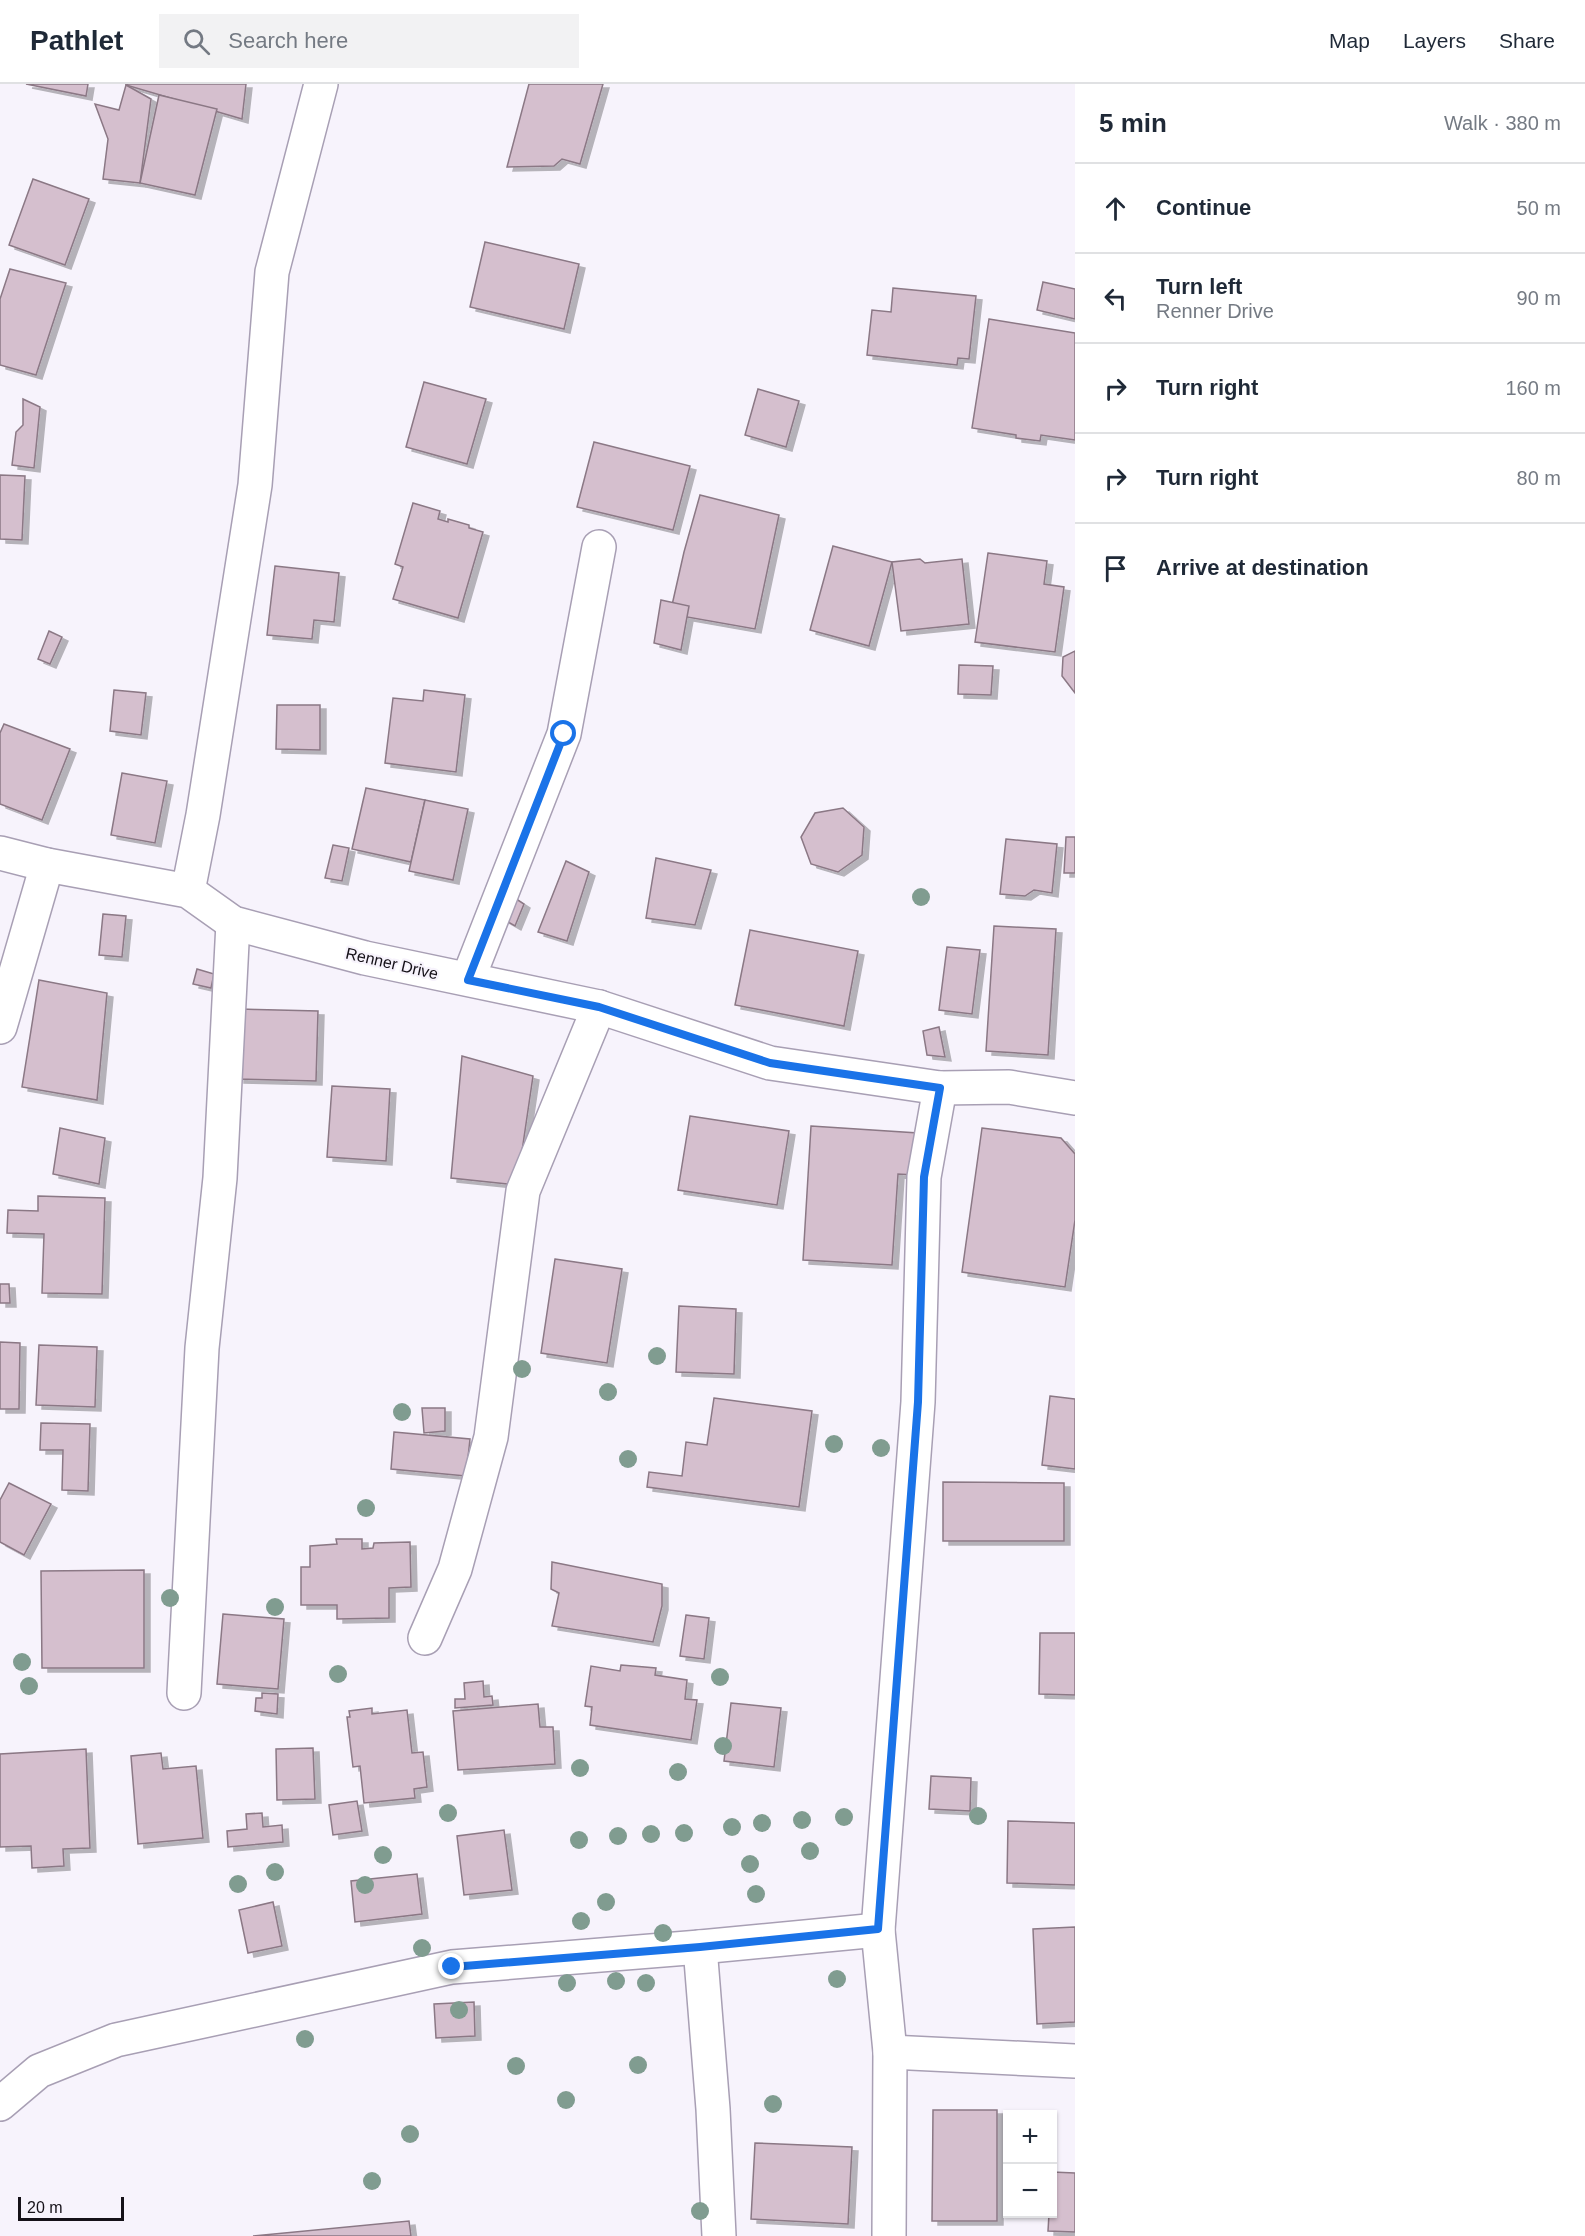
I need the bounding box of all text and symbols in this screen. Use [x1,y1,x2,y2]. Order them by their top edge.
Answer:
search box [159,14,579,68]
text: Pathlet [30,25,123,56]
icon: search [180,25,213,58]
text: Search here [228,28,348,53]
text: Map [1329,29,1370,52]
text: Layers [1403,29,1466,52]
text: Share [1499,29,1555,52]
text: 5 min [1099,108,1167,138]
text: Walk · 380 m [1444,112,1561,134]
icon: ahead [1099,192,1132,225]
text: Continue [1156,195,1251,220]
text: 50 m [1517,197,1561,219]
text: Turn left [1156,274,1242,299]
icon: left [1099,282,1132,315]
text: 90 m [1517,287,1561,309]
text: Renner Drive [1156,300,1274,322]
icon: right [1099,372,1132,405]
text: Turn right [1156,375,1258,400]
text: 160 m [1505,377,1561,399]
icon: right [1099,462,1132,495]
text: Turn right [1156,465,1258,490]
text: 80 m [1517,467,1561,489]
icon: arrive [1099,552,1132,585]
text: Arrive at destination [1156,555,1369,580]
route start [550,720,576,746]
street label: Renner Drive [344,945,440,982]
route end [438,1953,464,1979]
map controls [1003,2110,1057,2218]
button: + [1003,2110,1057,2164]
button: − [1003,2164,1057,2218]
scale bar [18,2194,124,2222]
text: 20 m [27,2199,63,2216]

